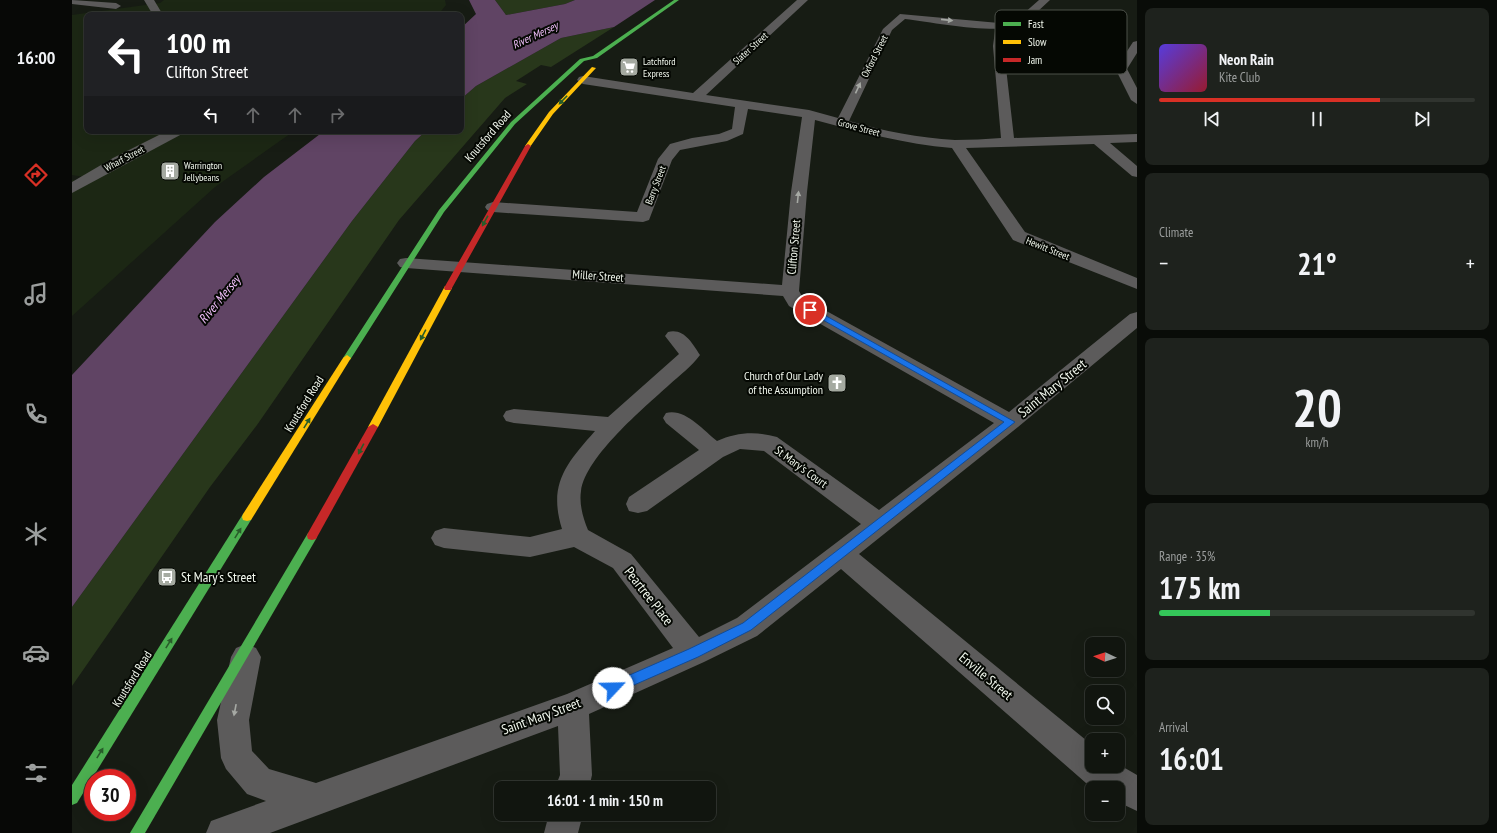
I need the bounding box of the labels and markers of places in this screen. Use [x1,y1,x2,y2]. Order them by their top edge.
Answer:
place label: Latchford Express [643,55,676,80]
supermarket icon: Latchford Express [618,56,640,78]
place label: Warrington Jellybeans [183,159,222,184]
building icon: Warrington Jellybeans [159,160,181,182]
pin [793,293,827,327]
place label: Church of Our Lady of the Assumption [744,368,823,397]
church icon: Church of Our Lady of the Assumption [826,372,848,394]
bus stop icon: St Mary's Street [156,566,178,588]
place label: St Mary's Street [181,568,256,586]

